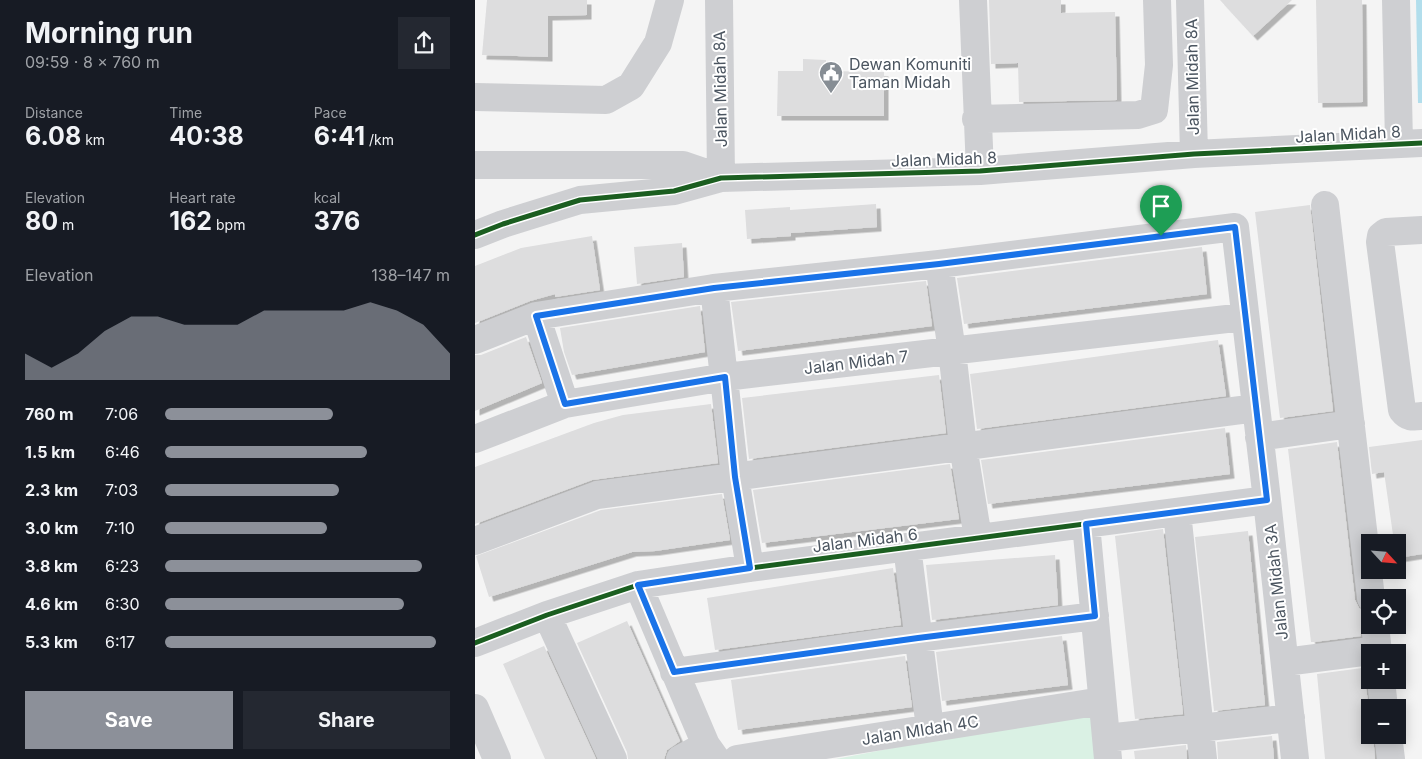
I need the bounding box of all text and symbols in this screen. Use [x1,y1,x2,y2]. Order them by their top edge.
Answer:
text: Morning run [25,16,193,50]
button: share [398,17,450,69]
street label: Jalan Midah 8A [1181,18,1203,136]
street label: Jalan Midah 8A [709,30,731,148]
text: 09:59 · 8 × 760 m [25,52,160,72]
place label: Dewan Komuniti Taman Midah [849,54,971,92]
public building icon: Dewan Komuniti Taman Midah [818,60,844,94]
text: Distance [25,104,83,121]
text: Time [169,104,202,121]
text: Pace [314,104,347,121]
text: 6.08 [25,121,81,151]
text: 40:38 [169,121,244,151]
text: 6:41 [314,121,365,151]
street label: Jalan Midah 8 [1295,121,1401,147]
text: km [81,131,105,148]
text: /km [365,131,394,148]
street label: Jalan Midah 8 [891,147,997,171]
pin [1140,185,1182,236]
text: Elevation [25,189,85,206]
text: Heart rate [169,189,236,206]
text: kcal [314,189,340,206]
icon: arrive [1147,192,1175,220]
text: 80 [25,206,58,236]
text: 162 [169,206,212,236]
text: 376 [314,206,360,236]
text: m [58,216,74,233]
text: bpm [212,216,245,233]
text: Elevation [25,265,94,285]
text: 138–147 m [371,265,450,285]
street label: Jalan Midah 7 [803,346,909,378]
text: 760 m [25,404,74,424]
text: 7:06 [105,404,138,424]
text: 1.5 km [25,442,75,462]
text: 6:46 [105,442,140,462]
text: 2.3 km [25,480,78,500]
text: 7:03 [105,480,138,500]
text: 3.0 km [25,518,78,538]
text: 7:10 [105,518,135,538]
street label: Jalan Midah 3A [1260,523,1292,641]
street label: Jalan Midah 6 [811,524,919,556]
north arrow [1361,534,1406,579]
map controls [1361,534,1406,744]
text: 3.8 km [25,556,78,576]
text: 6:23 [105,556,139,576]
button: locate [1361,589,1406,634]
text: 4.6 km [25,594,78,614]
text: 6:30 [105,594,140,614]
text: 5.3 km [25,632,78,652]
text: 6:17 [105,632,135,652]
button: + [1361,644,1406,689]
button: Save [25,691,233,749]
button: Share [243,691,450,749]
button: − [1361,699,1406,744]
street label: Jalan MIdah 4C [860,711,980,749]

